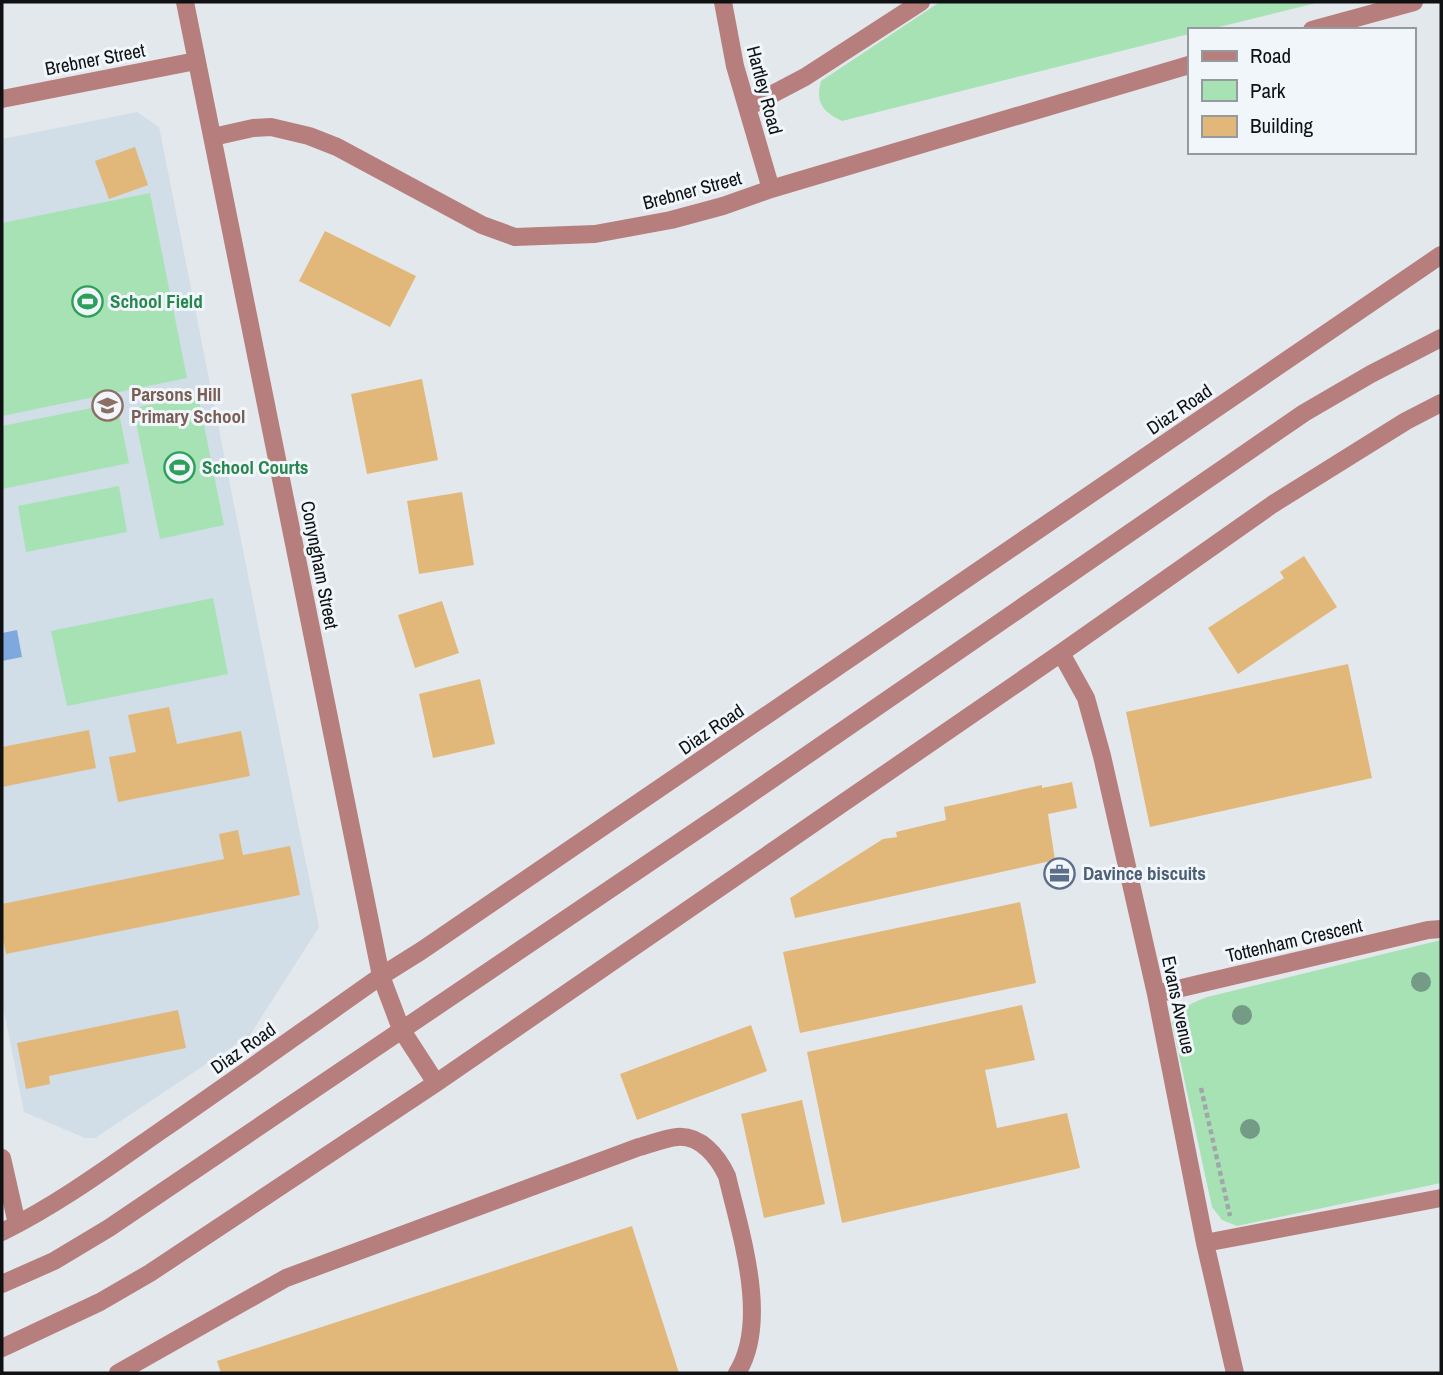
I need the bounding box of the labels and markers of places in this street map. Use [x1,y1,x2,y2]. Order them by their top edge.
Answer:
sports icon: School Field [70,284,104,318]
place label: School Field [110,288,203,314]
place label: Parsons Hill Primary School [131,381,245,429]
school or university icon: Parsons Hill Primary School [91,388,125,422]
sports icon: School Courts [162,450,196,484]
place label: School Courts [202,454,308,480]
office icon: Davince biscuits [1043,856,1077,890]
place label: Davince biscuits [1083,860,1206,886]

